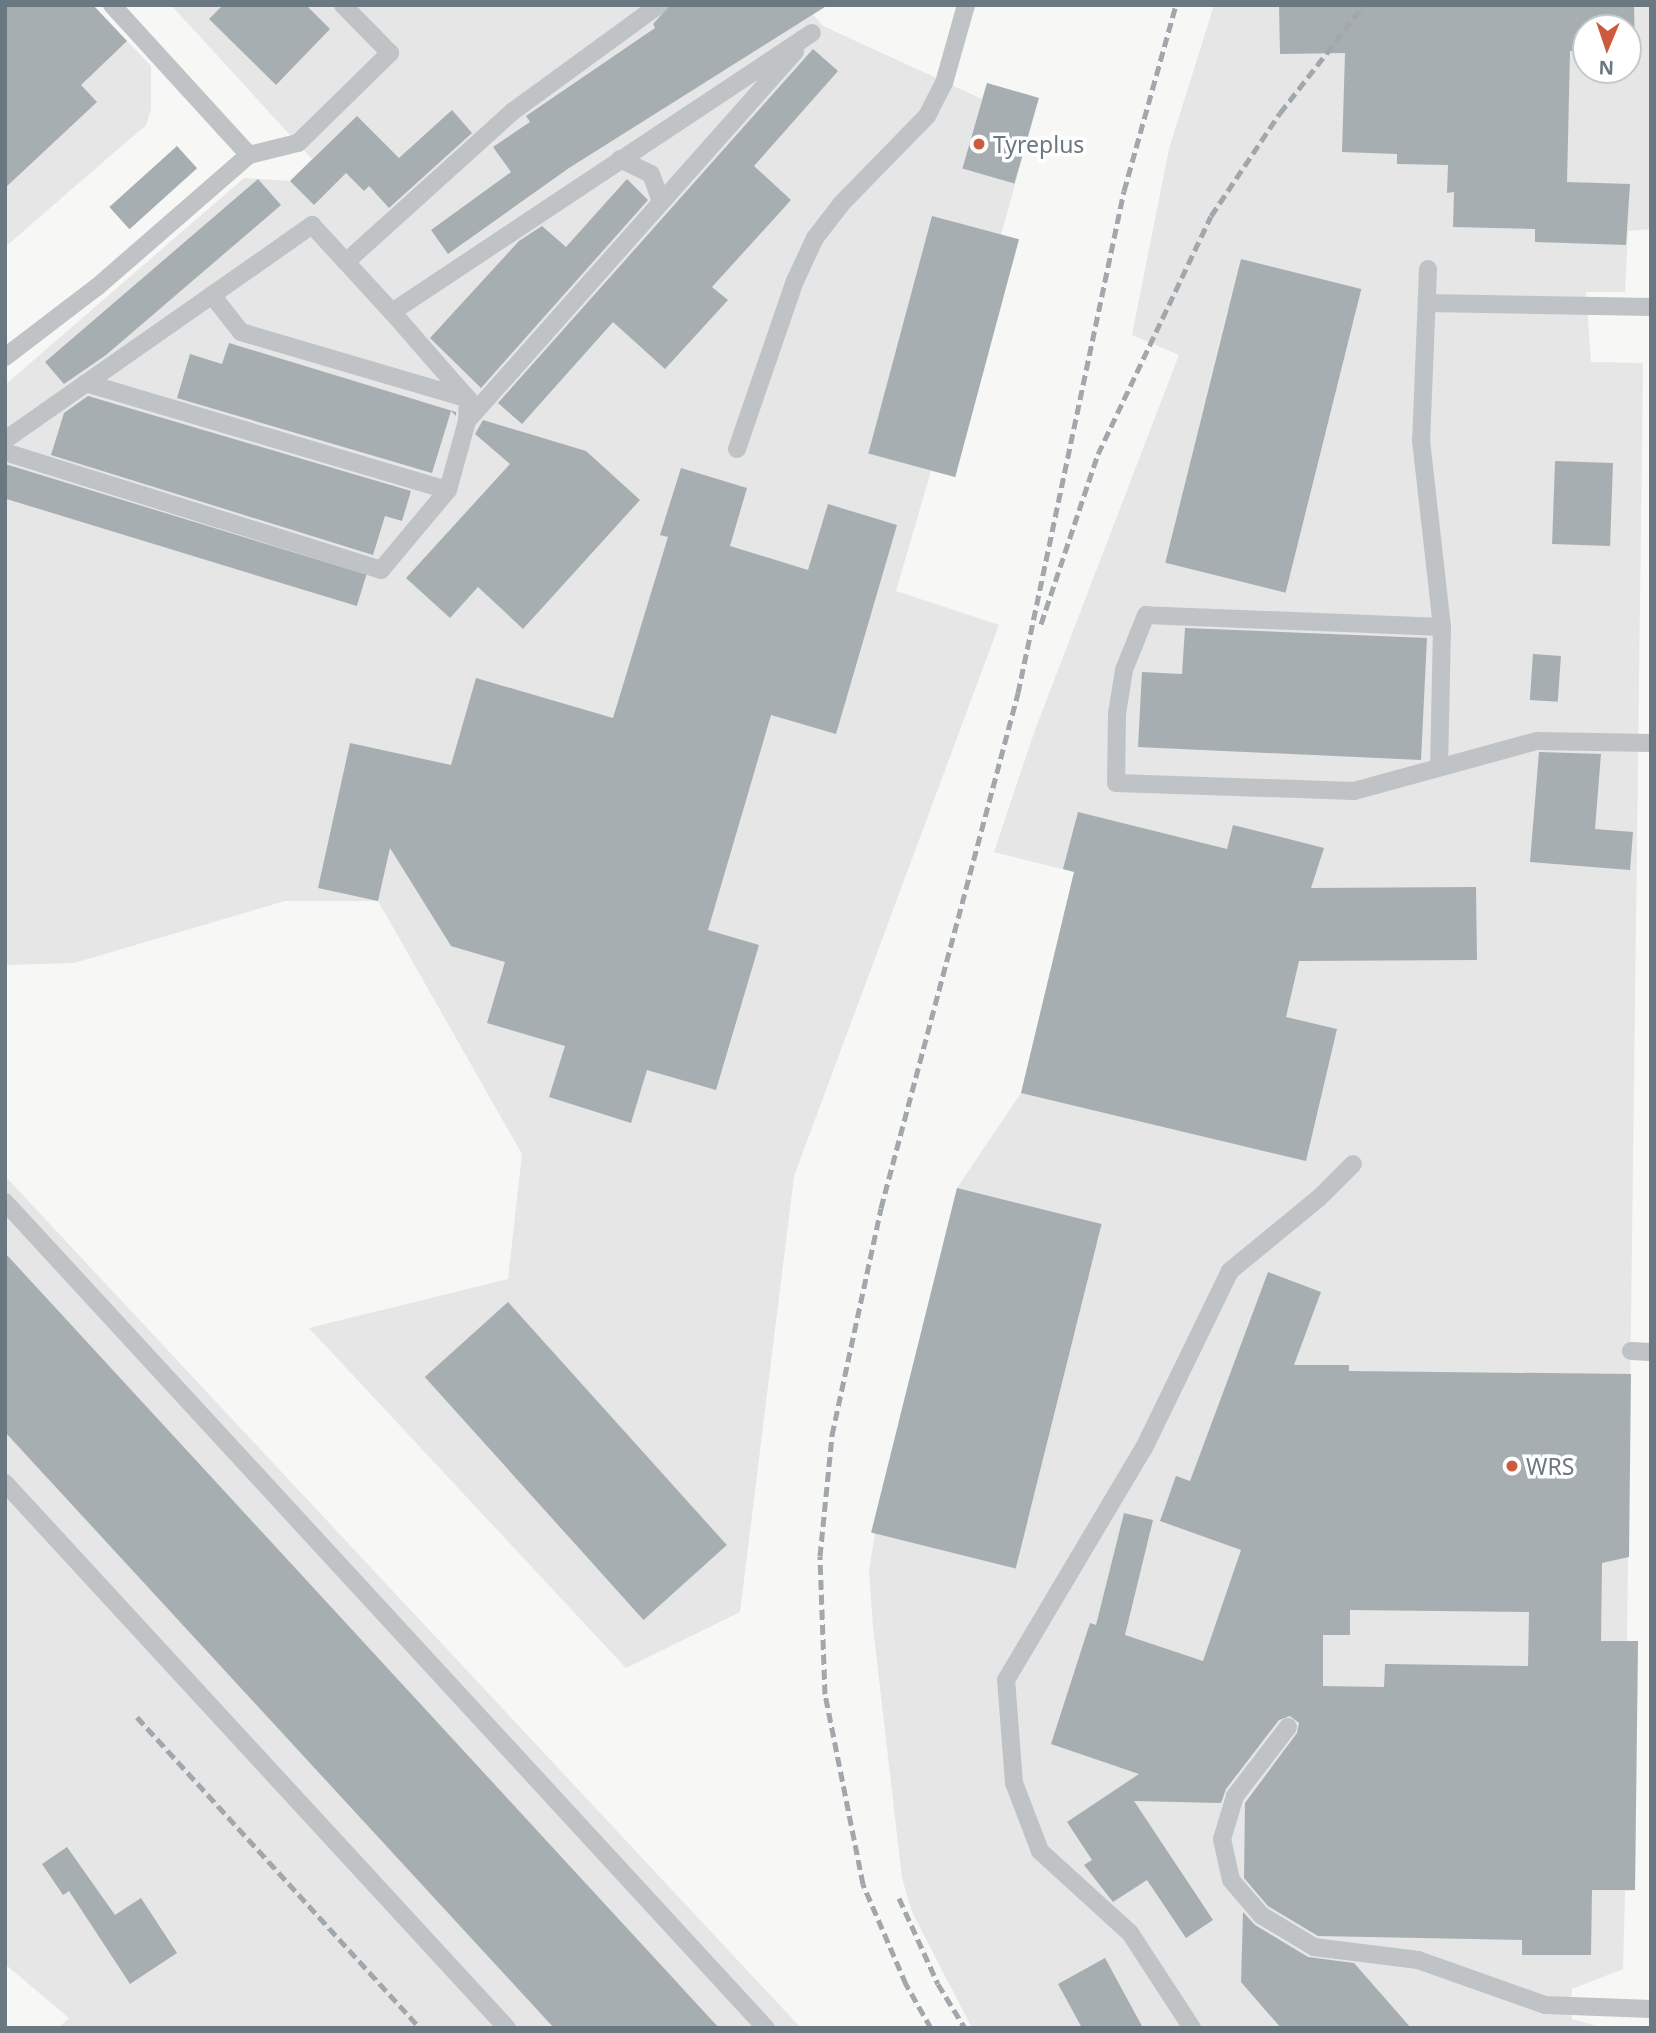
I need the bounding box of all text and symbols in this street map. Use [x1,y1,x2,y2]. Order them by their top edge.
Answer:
north arrow [1572,14,1642,84]
text: N [1598,55,1615,81]
place label: Tyreplus [993,130,1084,158]
marker: Tyreplus [971,136,987,152]
place label: WRS [1526,1452,1574,1480]
marker: WRS [1504,1458,1520,1474]

